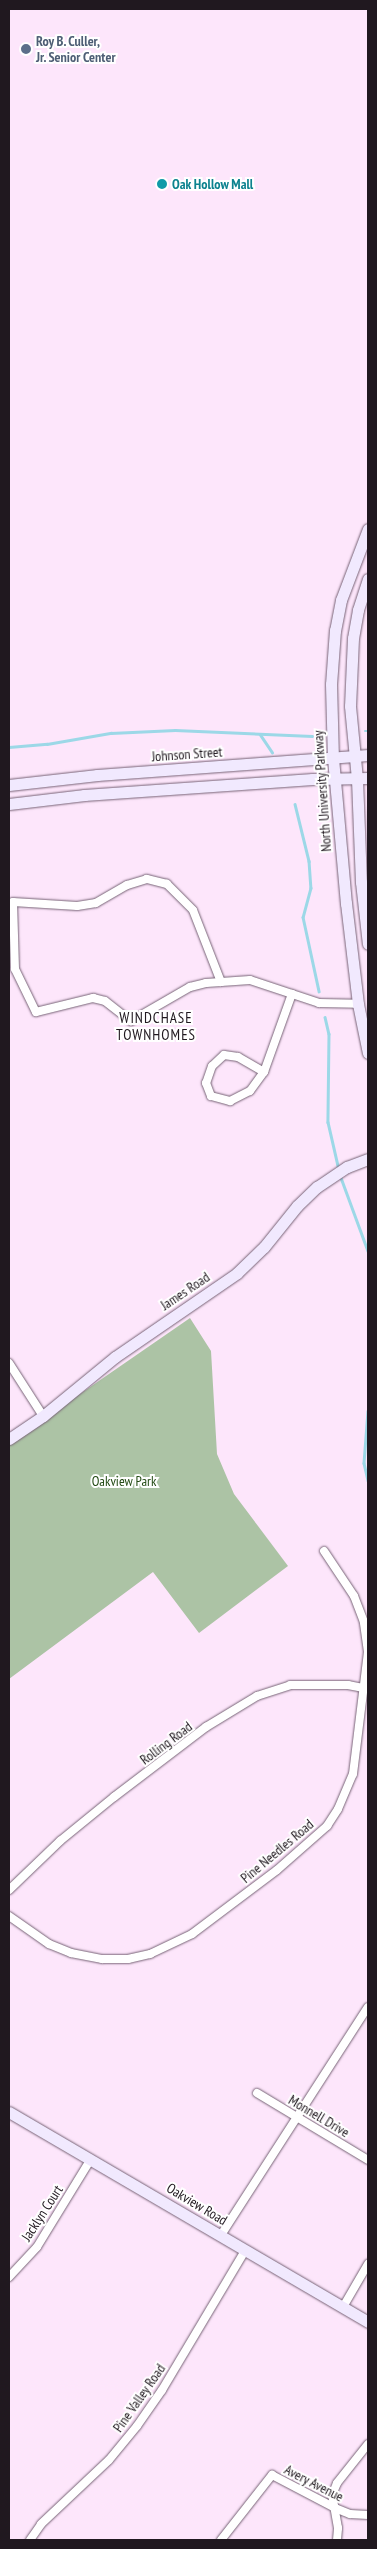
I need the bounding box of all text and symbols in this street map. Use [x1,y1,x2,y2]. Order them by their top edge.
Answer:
place label: Roy B. Culler, Jr. Senior Center [36,33,116,65]
marker: Roy B. Culler, Jr. Senior Center [20,43,32,55]
place label: Oak Hollow Mall [172,176,254,192]
marker: Oak Hollow Mall [156,178,168,190]
street label: North University Parkway [309,730,335,852]
street label: Johnson Street [151,743,223,765]
district label: WINDCHASE TOWNHOMES [115,1008,197,1043]
street label: James Road [157,1269,213,1313]
park label: Oakview Park [92,1473,156,1489]
street label: Rolling Road [137,1718,195,1768]
street label: Pine Needles Road [237,1816,317,1886]
street label: Monnell Drive [286,2091,352,2141]
street label: Oakview Road [164,2179,230,2229]
street label: Jacklyn Court [18,2182,66,2244]
street label: Pine Valley Road [109,2360,169,2436]
street label: Avery Avenue [281,2461,347,2505]

